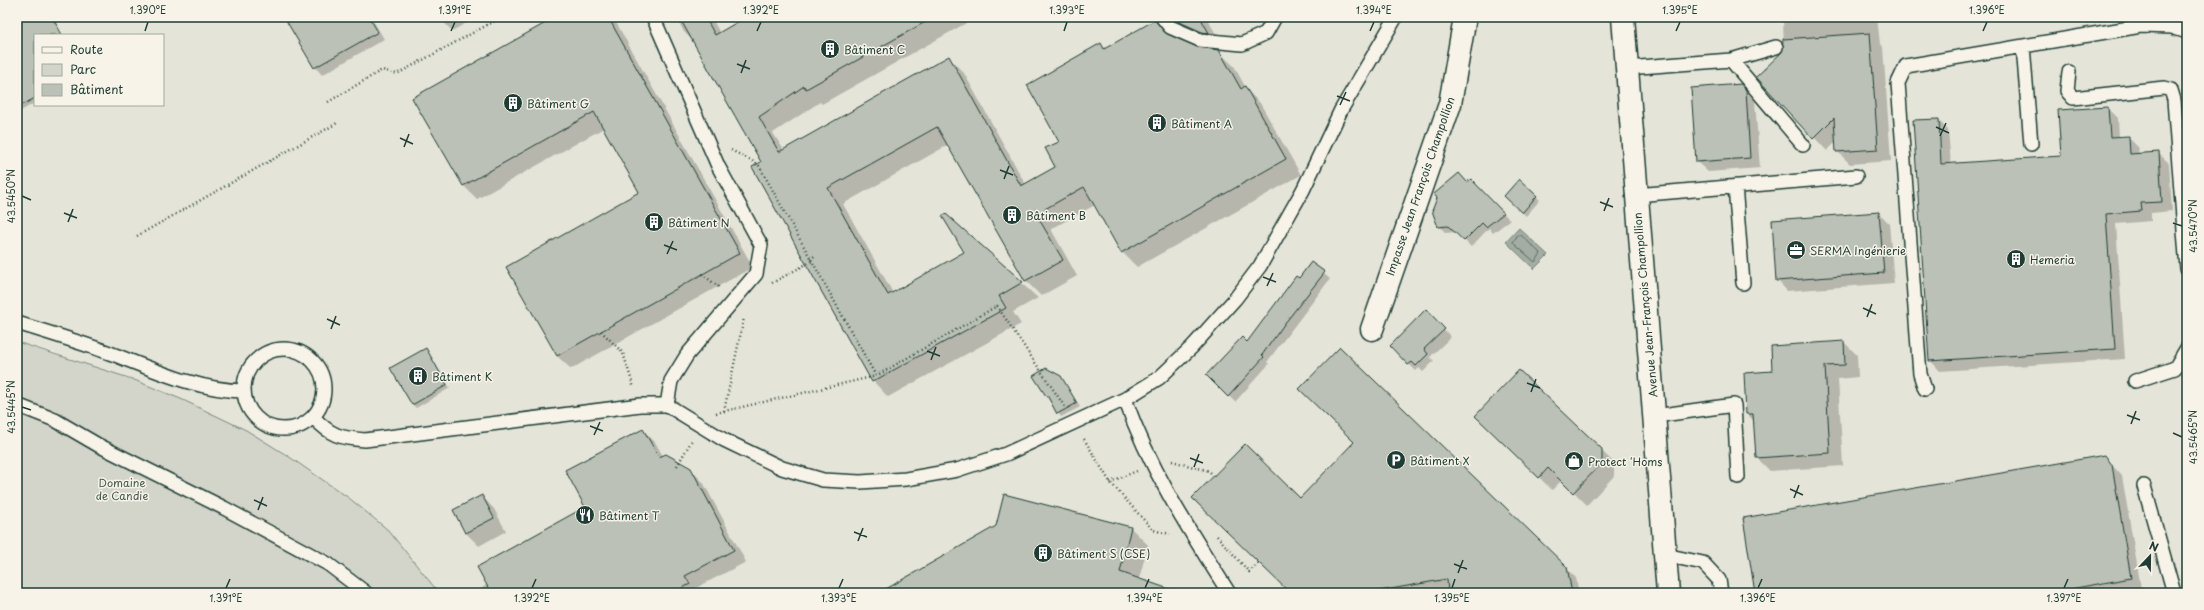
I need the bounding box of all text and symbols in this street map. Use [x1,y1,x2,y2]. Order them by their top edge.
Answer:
text: 1.390°E [130,2,166,17]
text: 1.391°E [438,2,472,17]
text: 1.392°E [743,2,779,17]
text: 1.393°E [1049,2,1085,17]
text: 1.394°E [1356,2,1392,17]
text: 1.395°E [1662,2,1698,17]
text: 1.396°E [1969,2,2005,17]
legend [34,34,164,106]
building icon: Bâtiment C [819,38,841,60]
text: Route [70,40,103,58]
place label: Bâtiment C [844,41,905,58]
text: Parc [70,60,96,78]
text: Bâtiment [70,80,123,98]
building icon: Bâtiment G [502,92,524,114]
street label: Impasse Jean François Champollion [1381,94,1459,278]
place label: Bâtiment G [527,95,589,112]
building icon: Bâtiment A [1146,112,1168,134]
place label: Bâtiment A [1171,115,1232,132]
text: 43.5450°N [3,169,18,223]
text: 43.5470°N [2185,199,2200,253]
building icon: Bâtiment B [1001,204,1023,226]
place label: Bâtiment B [1026,207,1086,224]
building icon: Bâtiment N [643,211,665,233]
street label: Avenue Jean-François Champollion [1628,212,1662,398]
place label: Bâtiment N [668,214,730,231]
office icon: SERMA Ingénierie [1785,239,1807,261]
place label: SERMA Ingénierie [1810,242,1906,259]
building icon: Hemeria [2005,248,2027,270]
place label: Hemeria [2030,251,2075,268]
building icon: Bâtiment K [407,365,429,387]
place label: Bâtiment K [432,368,493,385]
text: 43.5445°N [3,380,18,434]
text: 43.5465°N [2185,410,2200,464]
parking icon: Bâtiment X [1385,449,1407,471]
shop icon: Protect 'Homs [1563,450,1585,472]
place label: Bâtiment X [1410,452,1470,469]
place label: Protect 'Homs [1588,453,1662,470]
park label: Domaine de Candie [96,474,148,504]
restaurant icon: Bâtiment T [574,504,596,526]
place label: Bâtiment T [599,507,660,524]
north arrow [2130,536,2170,576]
text: N [2147,537,2161,556]
building icon: Bâtiment S (CSE) [1032,542,1054,564]
place label: Bâtiment S (CSE) [1057,545,1150,562]
text: 1.391°E [209,590,243,605]
text: 1.392°E [514,590,550,605]
text: 1.393°E [821,590,857,605]
text: 1.394°E [1127,590,1163,605]
text: 1.395°E [1434,590,1470,605]
text: 1.396°E [1740,590,1776,605]
text: 1.397°E [2047,590,2081,605]

